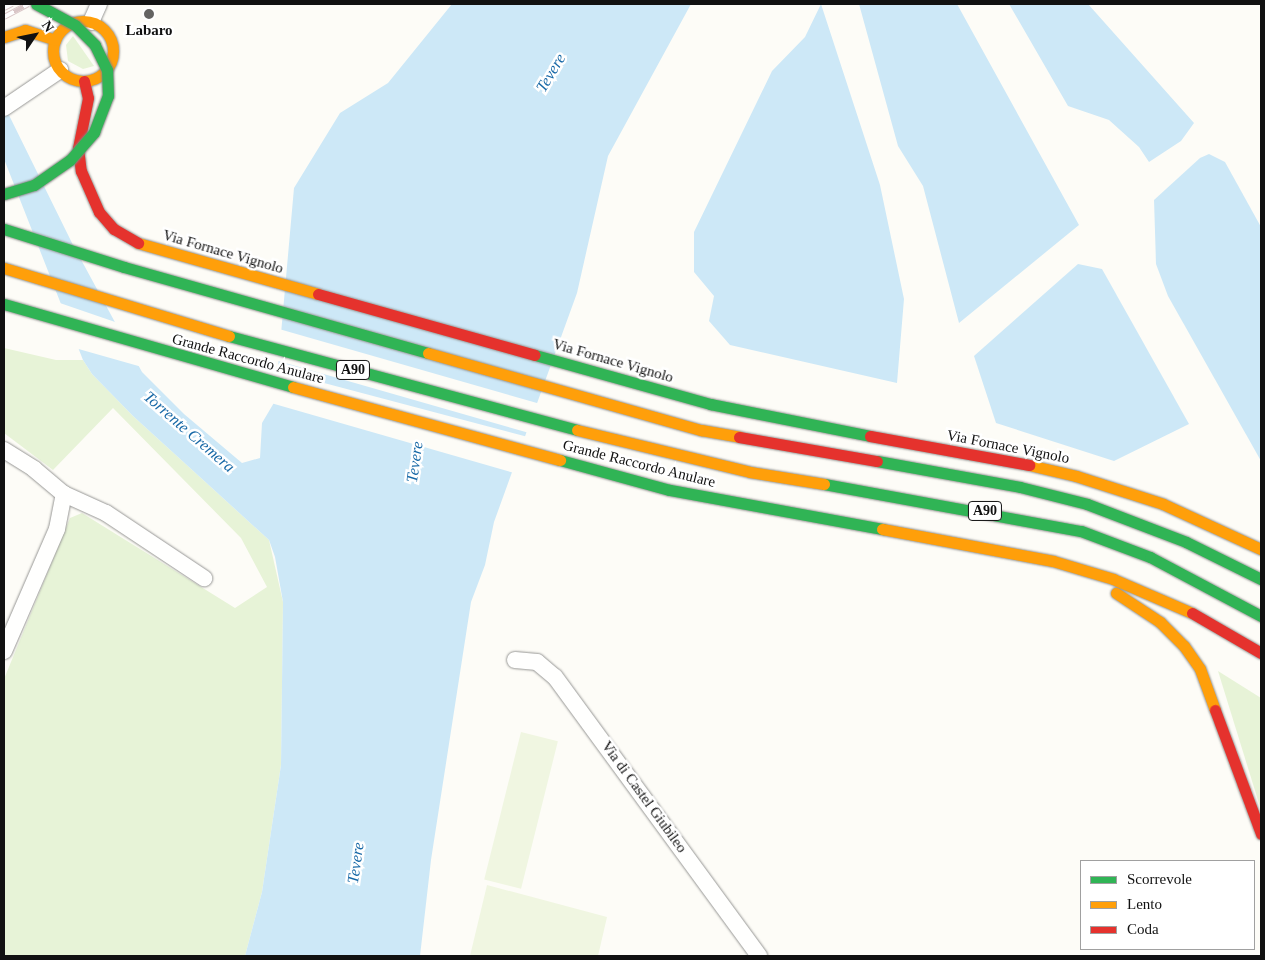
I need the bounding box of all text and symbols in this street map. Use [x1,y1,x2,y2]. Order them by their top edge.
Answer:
marker: Labaro [143,8,155,20]
north arrow [10,10,60,60]
text: N [39,18,57,35]
place label: Labaro [125,22,173,40]
water label: Tevere [532,50,570,96]
street label: Via Fornace Vignolo [161,226,285,278]
street label: Grande Raccordo Anulare [170,330,326,388]
street label: Via Fornace Vignolo [551,335,675,387]
road number: A90 [336,358,370,382]
water label: Torrente Cremera [140,387,238,477]
street label: Via Fornace Vignolo [945,426,1071,468]
street label: Grande Raccordo Anulare [560,436,718,492]
water label: Tevere [403,440,427,484]
road number: A90 [968,500,1002,522]
street label: Via di Castel Giubileo [597,738,691,856]
water label: Tevere [344,841,368,885]
legend [1080,860,1255,950]
text: Scorrevole [1127,871,1192,887]
text: Lento [1127,896,1162,912]
text: Coda [1127,921,1159,937]

